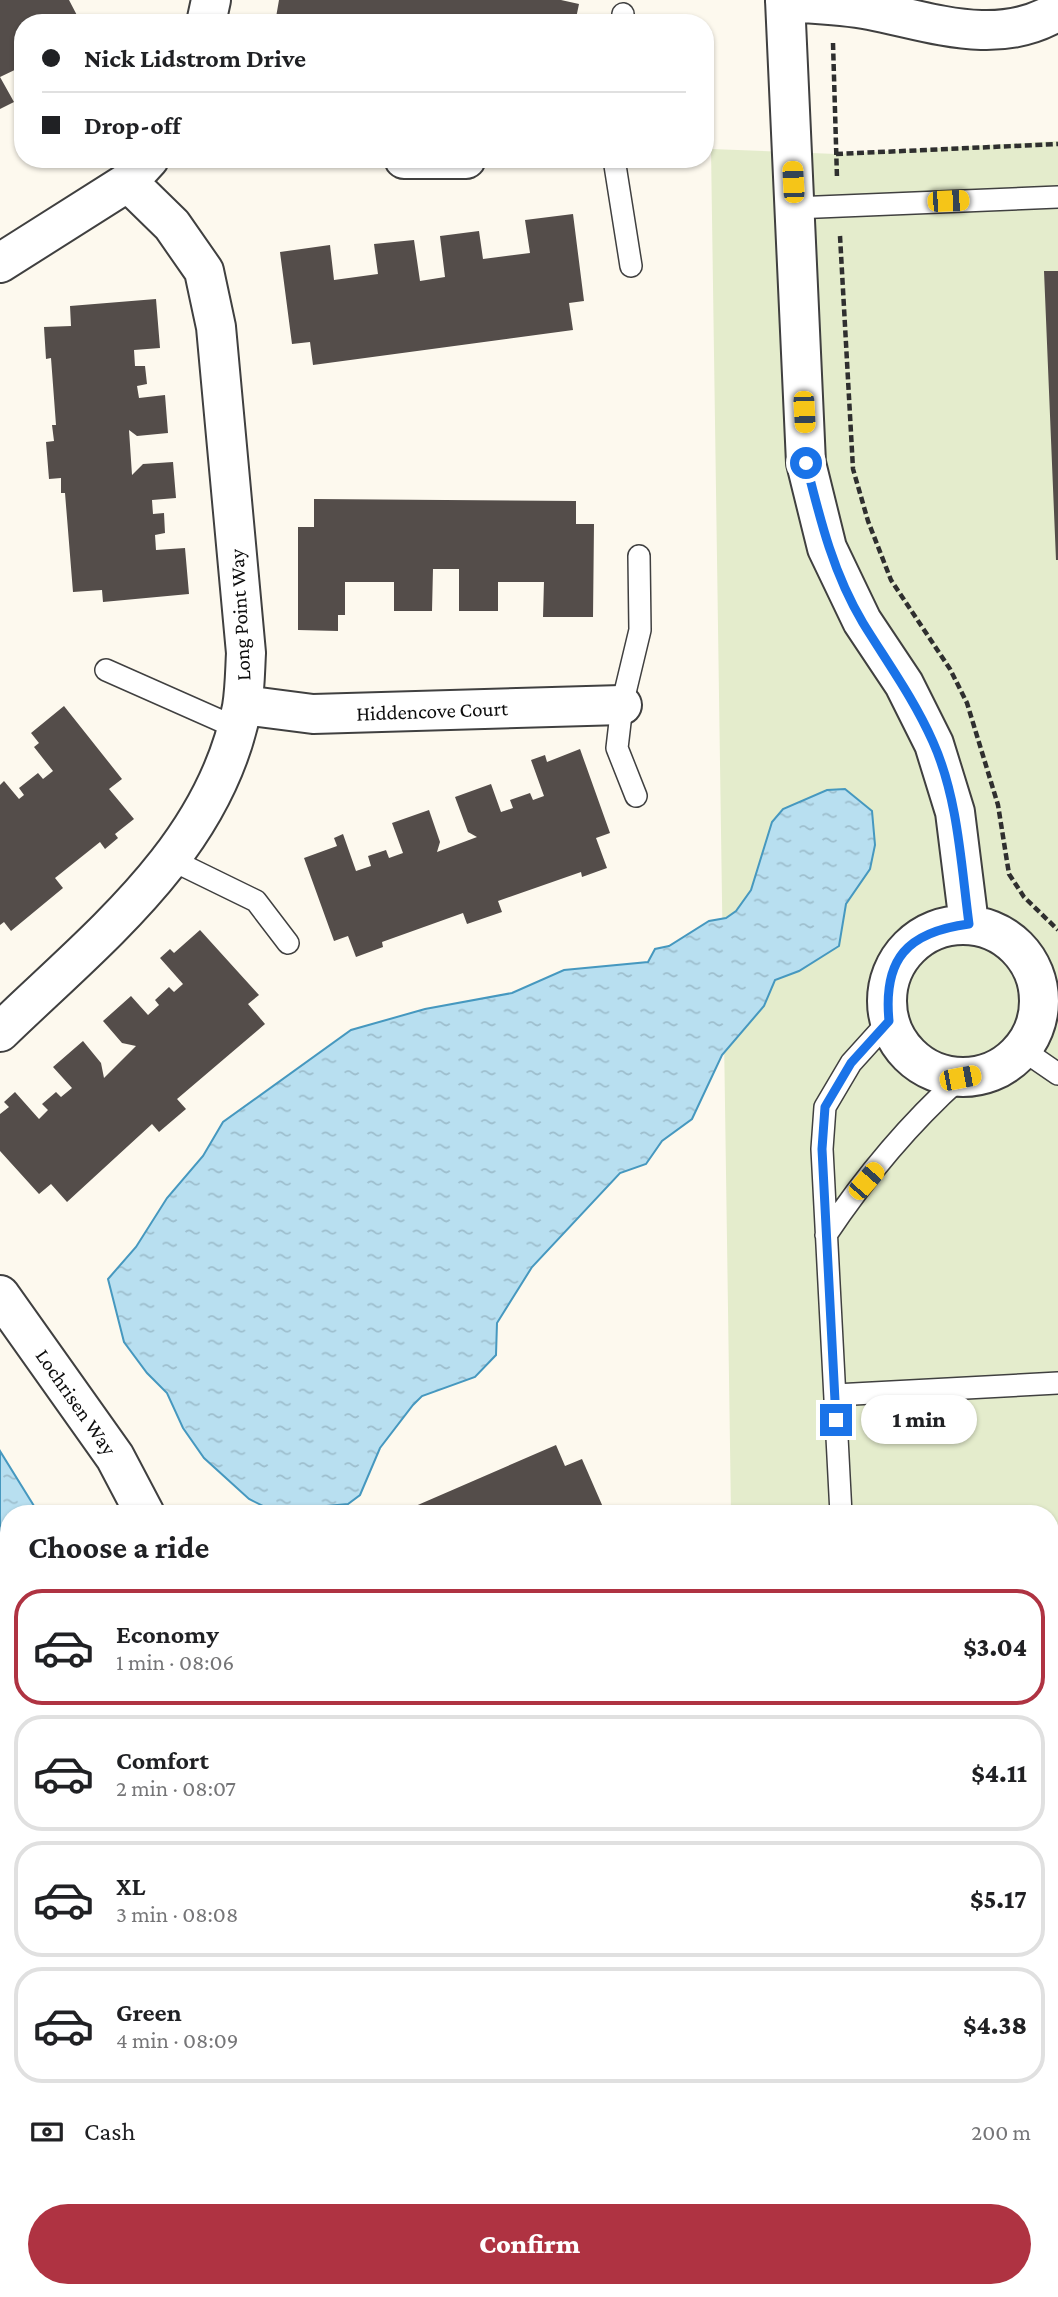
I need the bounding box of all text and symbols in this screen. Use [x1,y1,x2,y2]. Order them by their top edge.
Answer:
text: Nick Lidstrom Drive [84,44,306,73]
text: Drop-off [84,111,181,140]
car [782,160,805,204]
car [927,190,970,212]
car [793,390,816,434]
route start [790,447,822,479]
street label: Long Point Way [225,548,255,682]
street label: Hiddencove Court [356,696,509,726]
car [938,1064,983,1092]
car [845,1158,888,1204]
street label: Lochrisen Way [31,1344,122,1460]
callout: 1 min [860,1396,976,1444]
route end [820,1404,852,1436]
text: 1 min [892,1406,946,1432]
text: Choose a ride [28,1529,209,1565]
icon: car [32,1616,95,1679]
text: Economy [116,1620,219,1649]
text: $3.04 [963,1633,1027,1662]
text: 1 min · 08:06 [116,1649,234,1675]
icon: car [32,1742,95,1805]
text: Comfort [116,1746,209,1775]
text: $4.11 [971,1759,1027,1788]
text: 2 min · 08:07 [116,1775,236,1801]
icon: car [32,1868,95,1931]
text: XL [116,1872,145,1901]
text: $5.17 [970,1885,1027,1914]
text: 3 min · 08:08 [116,1901,238,1927]
icon: car [32,1994,95,2057]
text: Green [116,1998,182,2027]
text: $4.38 [963,2011,1027,2040]
text: 4 min · 08:09 [116,2027,238,2053]
icon: cash [28,2113,66,2151]
text: Cash [84,2117,135,2146]
text: 200 m [971,2119,1031,2145]
button: Confirm [28,2204,1031,2284]

